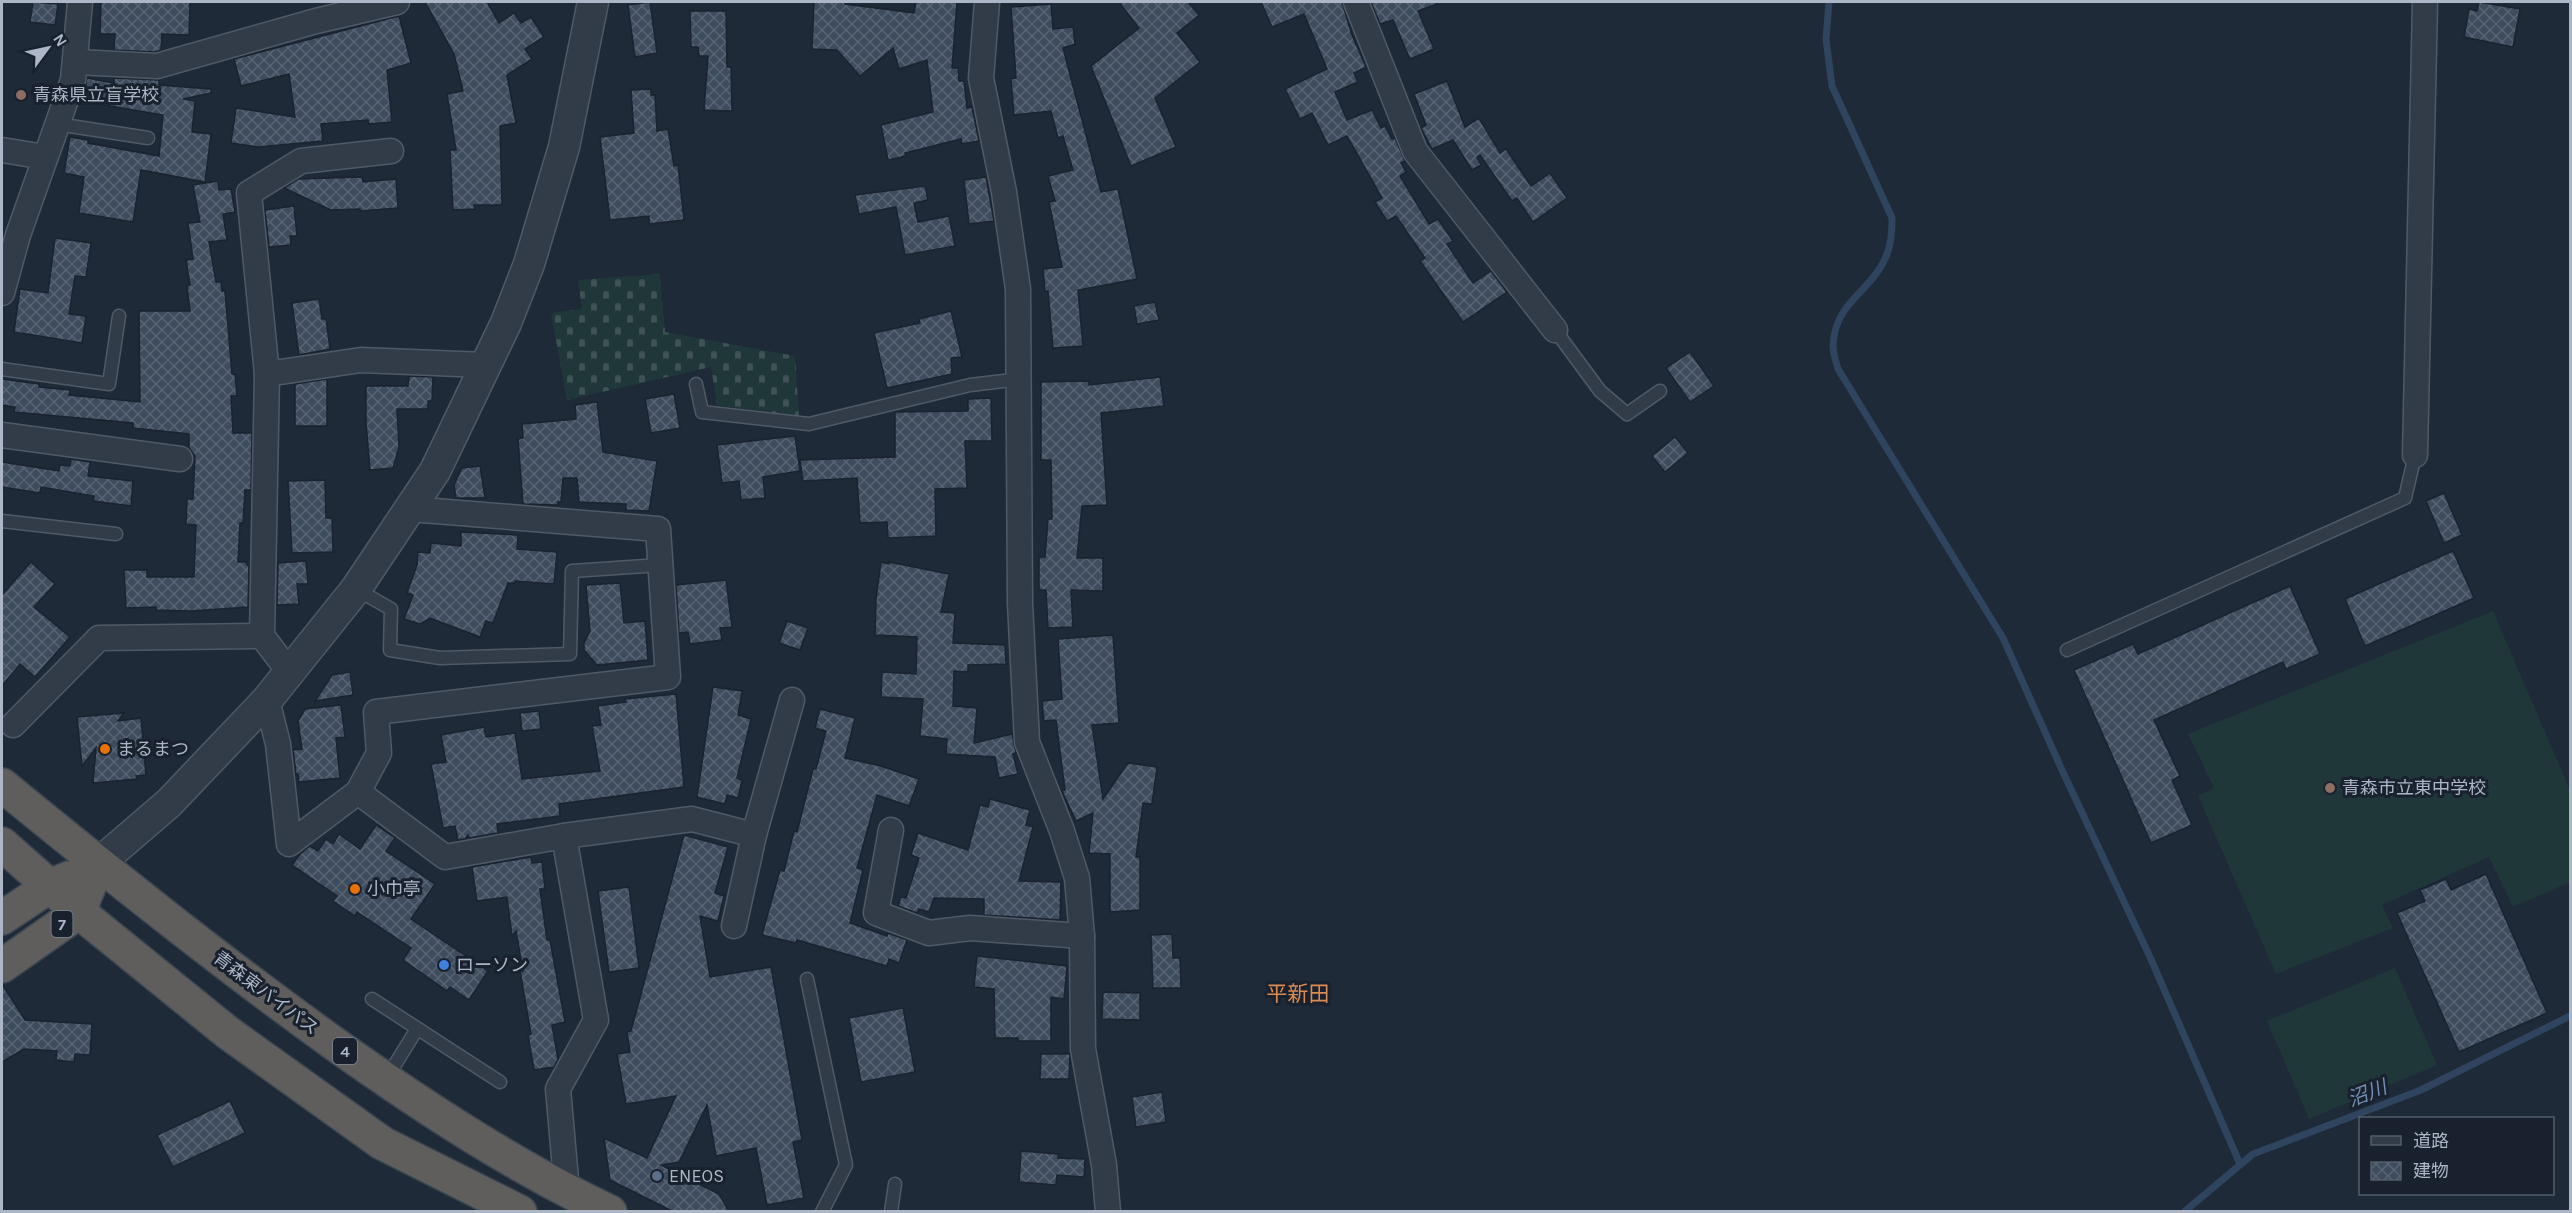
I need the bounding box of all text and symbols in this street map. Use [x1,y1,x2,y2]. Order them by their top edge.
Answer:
north arrow [18,18,78,78]
text: N [49,30,71,50]
place label: 青森県立盲学校 [33,84,159,106]
marker: 青森県立盲学校 [14,88,28,102]
place label: まるまつ [117,738,189,760]
marker: まるまつ [98,742,112,756]
place label: 青森市立東中学校 [2342,777,2486,799]
marker: 青森市立東中学校 [2323,781,2337,795]
place label: 小巾亭 [367,878,421,900]
marker: 小巾亭 [348,882,362,896]
road number: 7 [52,911,72,937]
street label: 青森東バイパス [209,946,323,1040]
place label: ローソン [456,954,528,976]
marker: ローソン [437,958,451,972]
district label: 平新田 [1267,982,1330,1006]
road number: 4 [333,1038,357,1064]
water label: 沼川 [2344,1075,2392,1111]
legend [2359,1117,2554,1195]
text: 道路 [2413,1130,2449,1152]
text: 建物 [2413,1160,2449,1182]
place label: ENEOS [669,1165,724,1187]
marker: ENEOS [650,1169,664,1183]

